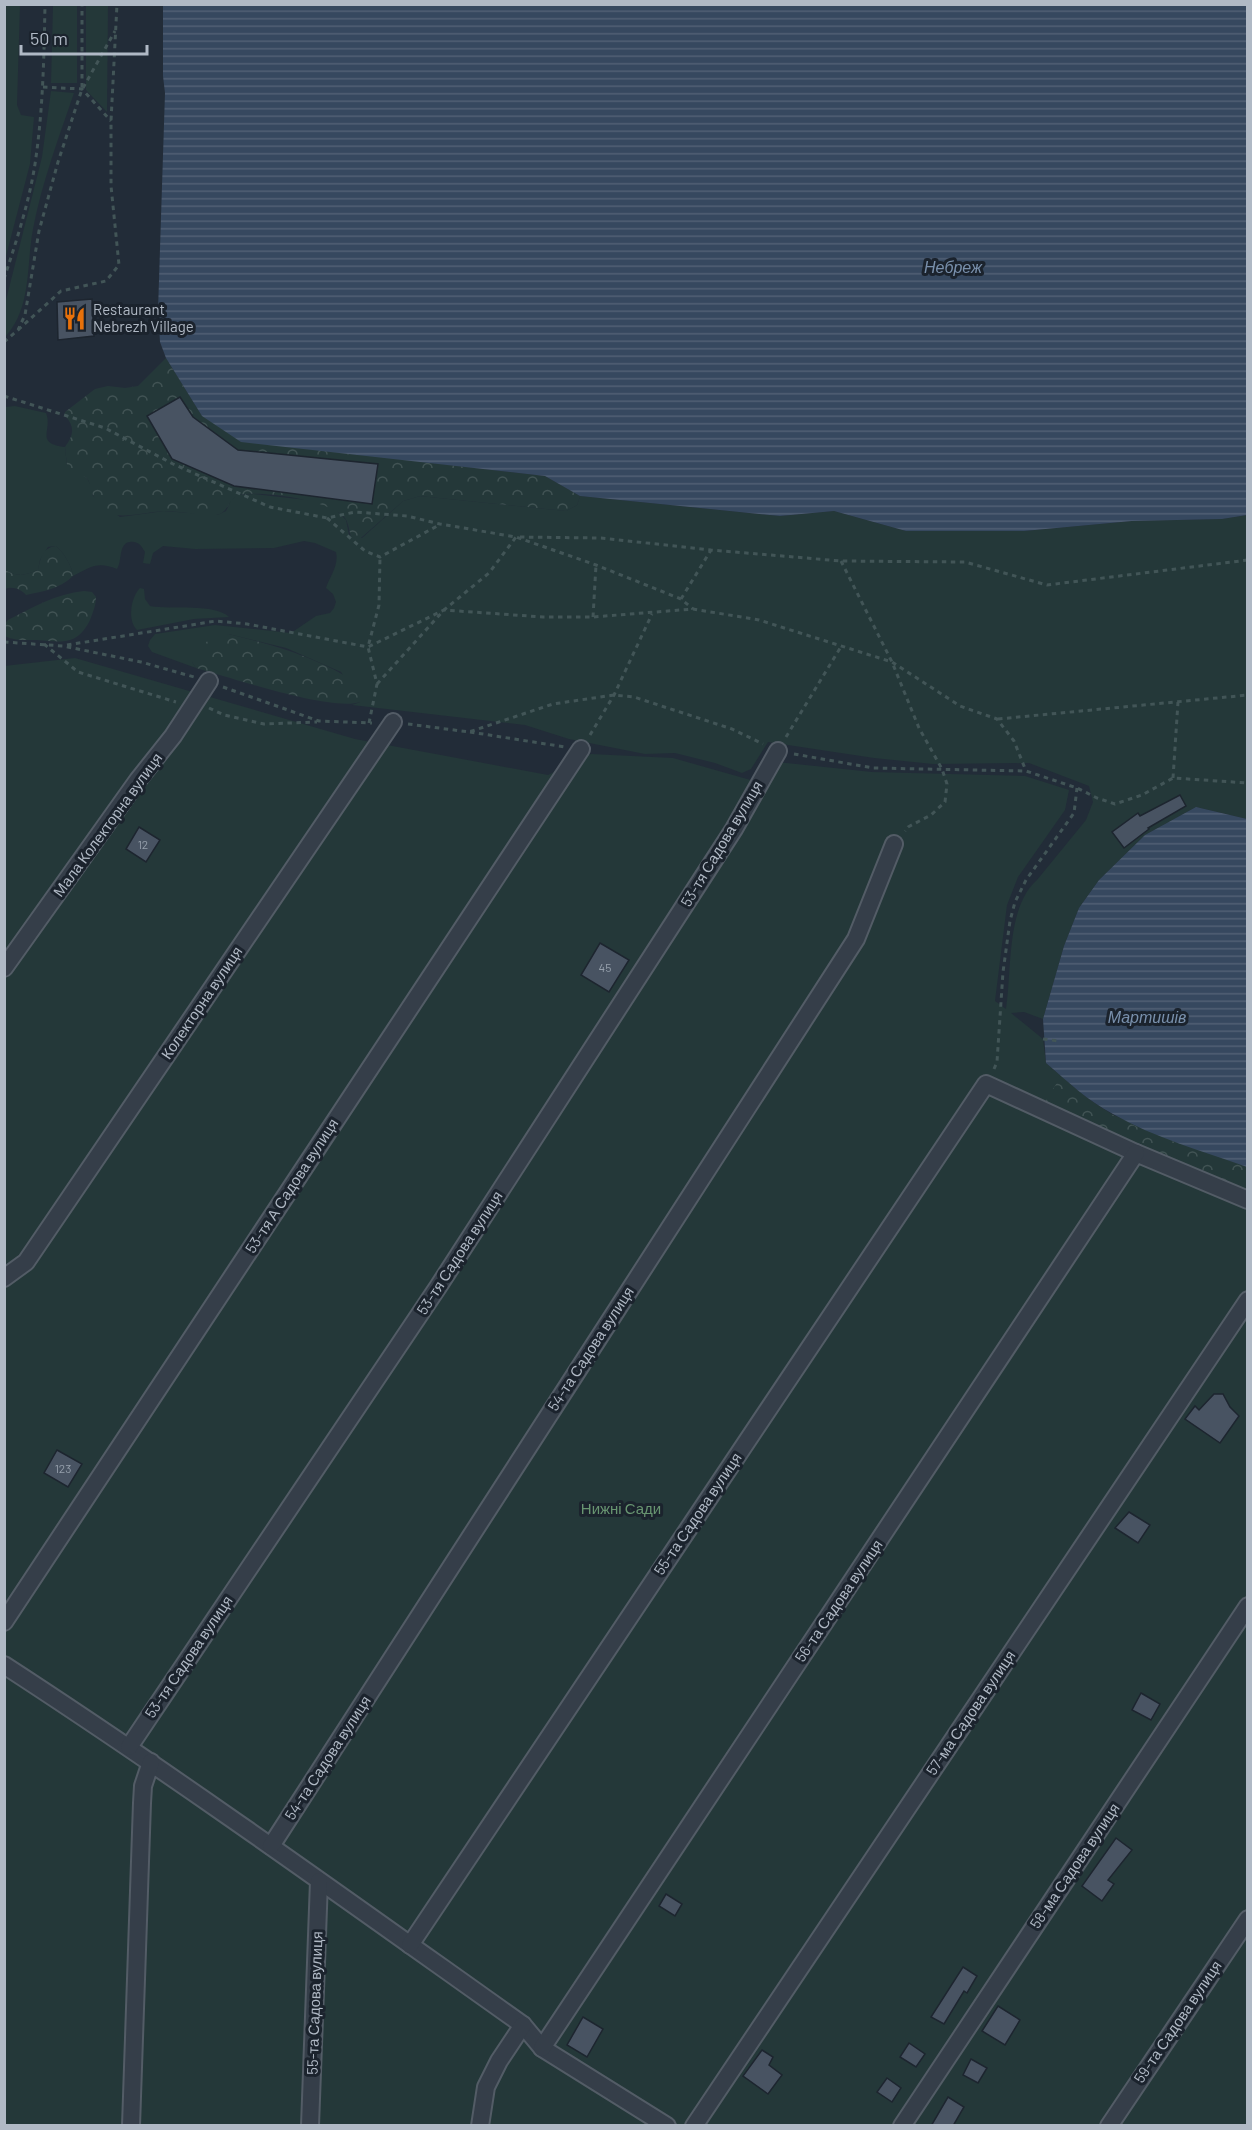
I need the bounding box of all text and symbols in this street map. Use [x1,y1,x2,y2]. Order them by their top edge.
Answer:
scale bar [21,18,147,56]
text: 50 m [30,27,68,49]
water label: Небреж [924,257,983,276]
place label: Restaurant Nebrezh Village [93,300,194,335]
restaurant icon: Restaurant Nebrezh Village [62,306,88,332]
street label: Мала Колекторна вулиця [49,749,165,900]
street label: 53-тя Садова вулиця [676,777,766,910]
house number: 12 [138,837,148,851]
street label: Колекторна вулиця [157,943,246,1062]
house number: 45 [599,960,611,974]
water label: Мартишів [1108,1007,1186,1026]
street label: 53-тя А Садова вулиця [241,1115,341,1256]
street label: 53-тя Садова вулиця [413,1187,506,1318]
street label: 54-та Садова вулиця [543,1283,637,1414]
street label: 55-та Садова вулиця [650,1449,745,1578]
house number: 123 [55,1461,71,1475]
park label: Нижні Сади [581,1499,661,1517]
street label: 56-та Садова вулиця [791,1536,886,1665]
street label: 53-тя Садова вулиця [141,1592,236,1721]
street label: 57-ма Садова вулиця [922,1647,1019,1778]
street label: 54-та Садова вулиця [280,1692,374,1823]
street label: 58-ма Садова вулиця [1026,1799,1123,1932]
street label: 55-та Садова вулиця [302,1931,326,2075]
street label: 59-та Садова вулиця [1130,1957,1225,2086]

